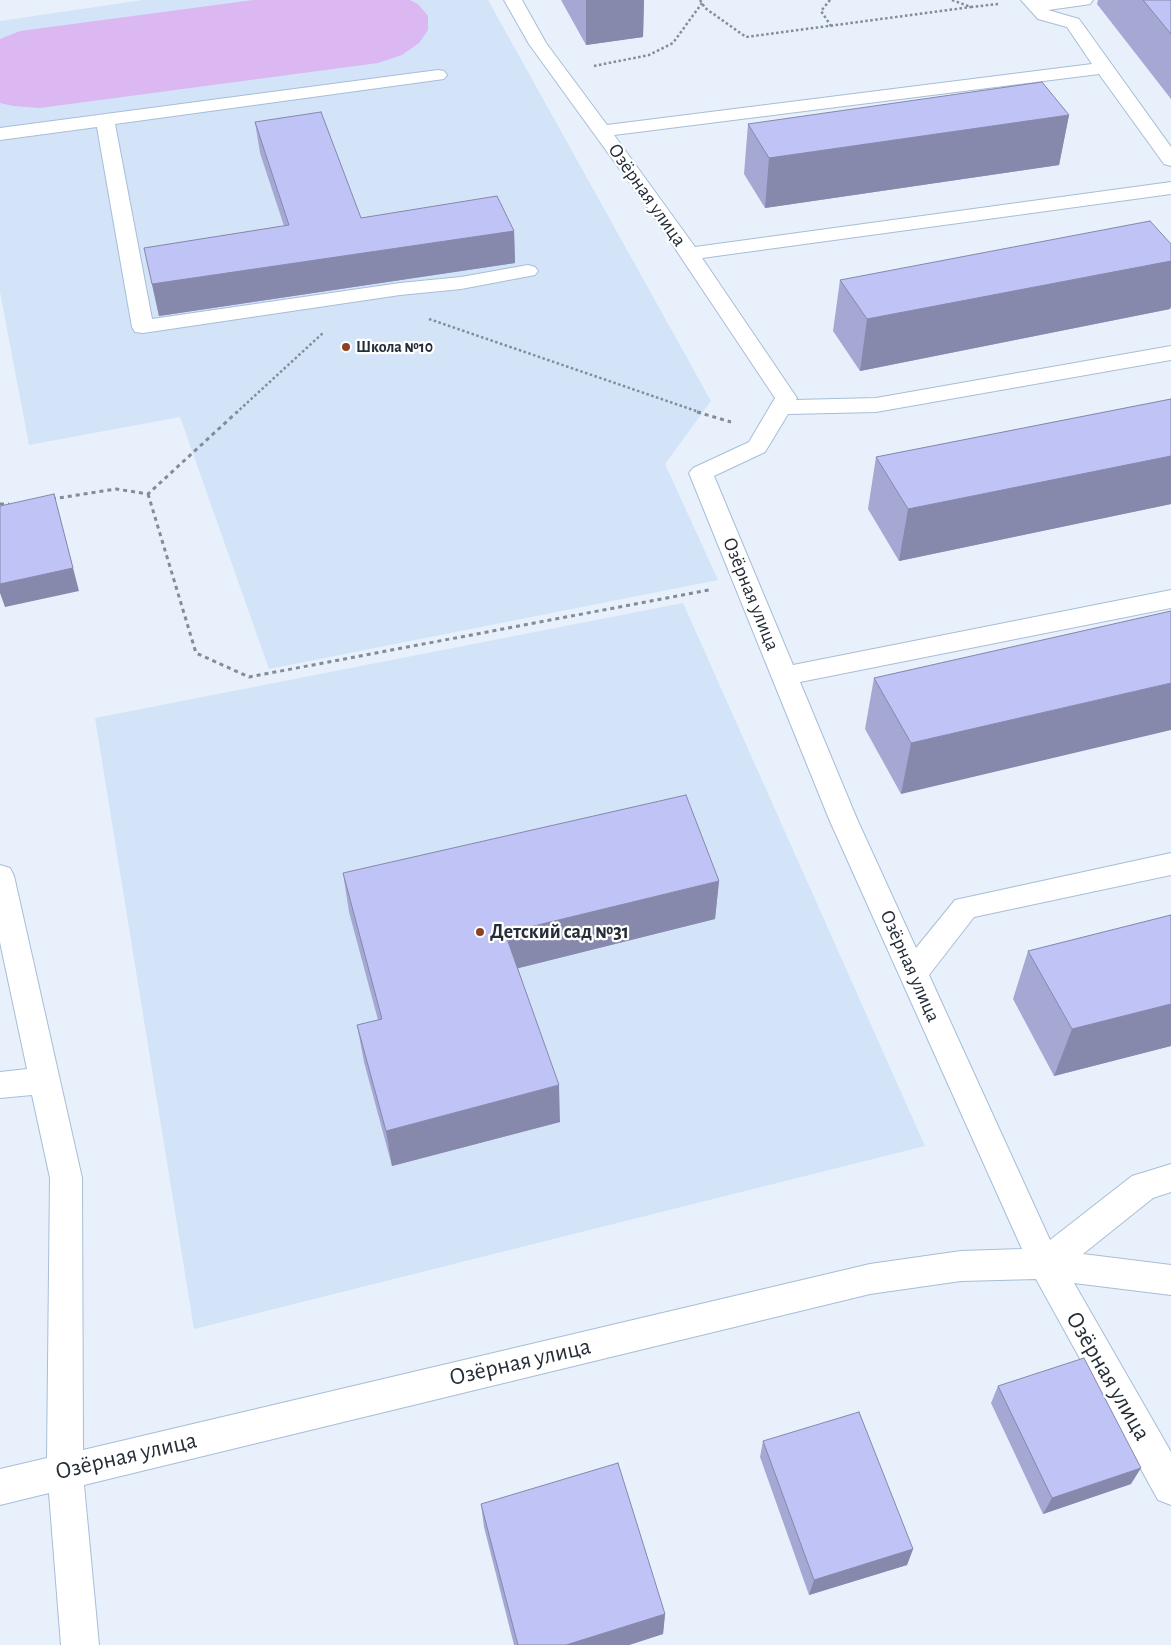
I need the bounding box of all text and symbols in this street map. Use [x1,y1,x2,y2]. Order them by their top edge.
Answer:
street label: Озёрная улица [603,139,691,251]
place label: Школа №10 [356,337,433,357]
marker: Школа №10 [340,341,352,353]
street label: Озёрная улица [717,534,785,654]
street label: Озёрная улица [875,906,945,1026]
place label: Детский сад №31 [490,920,629,944]
marker: Детский сад №31 [474,926,486,938]
street label: Озёрная улица [1059,1306,1157,1446]
street label: Озёрная улица [446,1332,594,1392]
street label: Озёрная улица [52,1426,200,1486]

